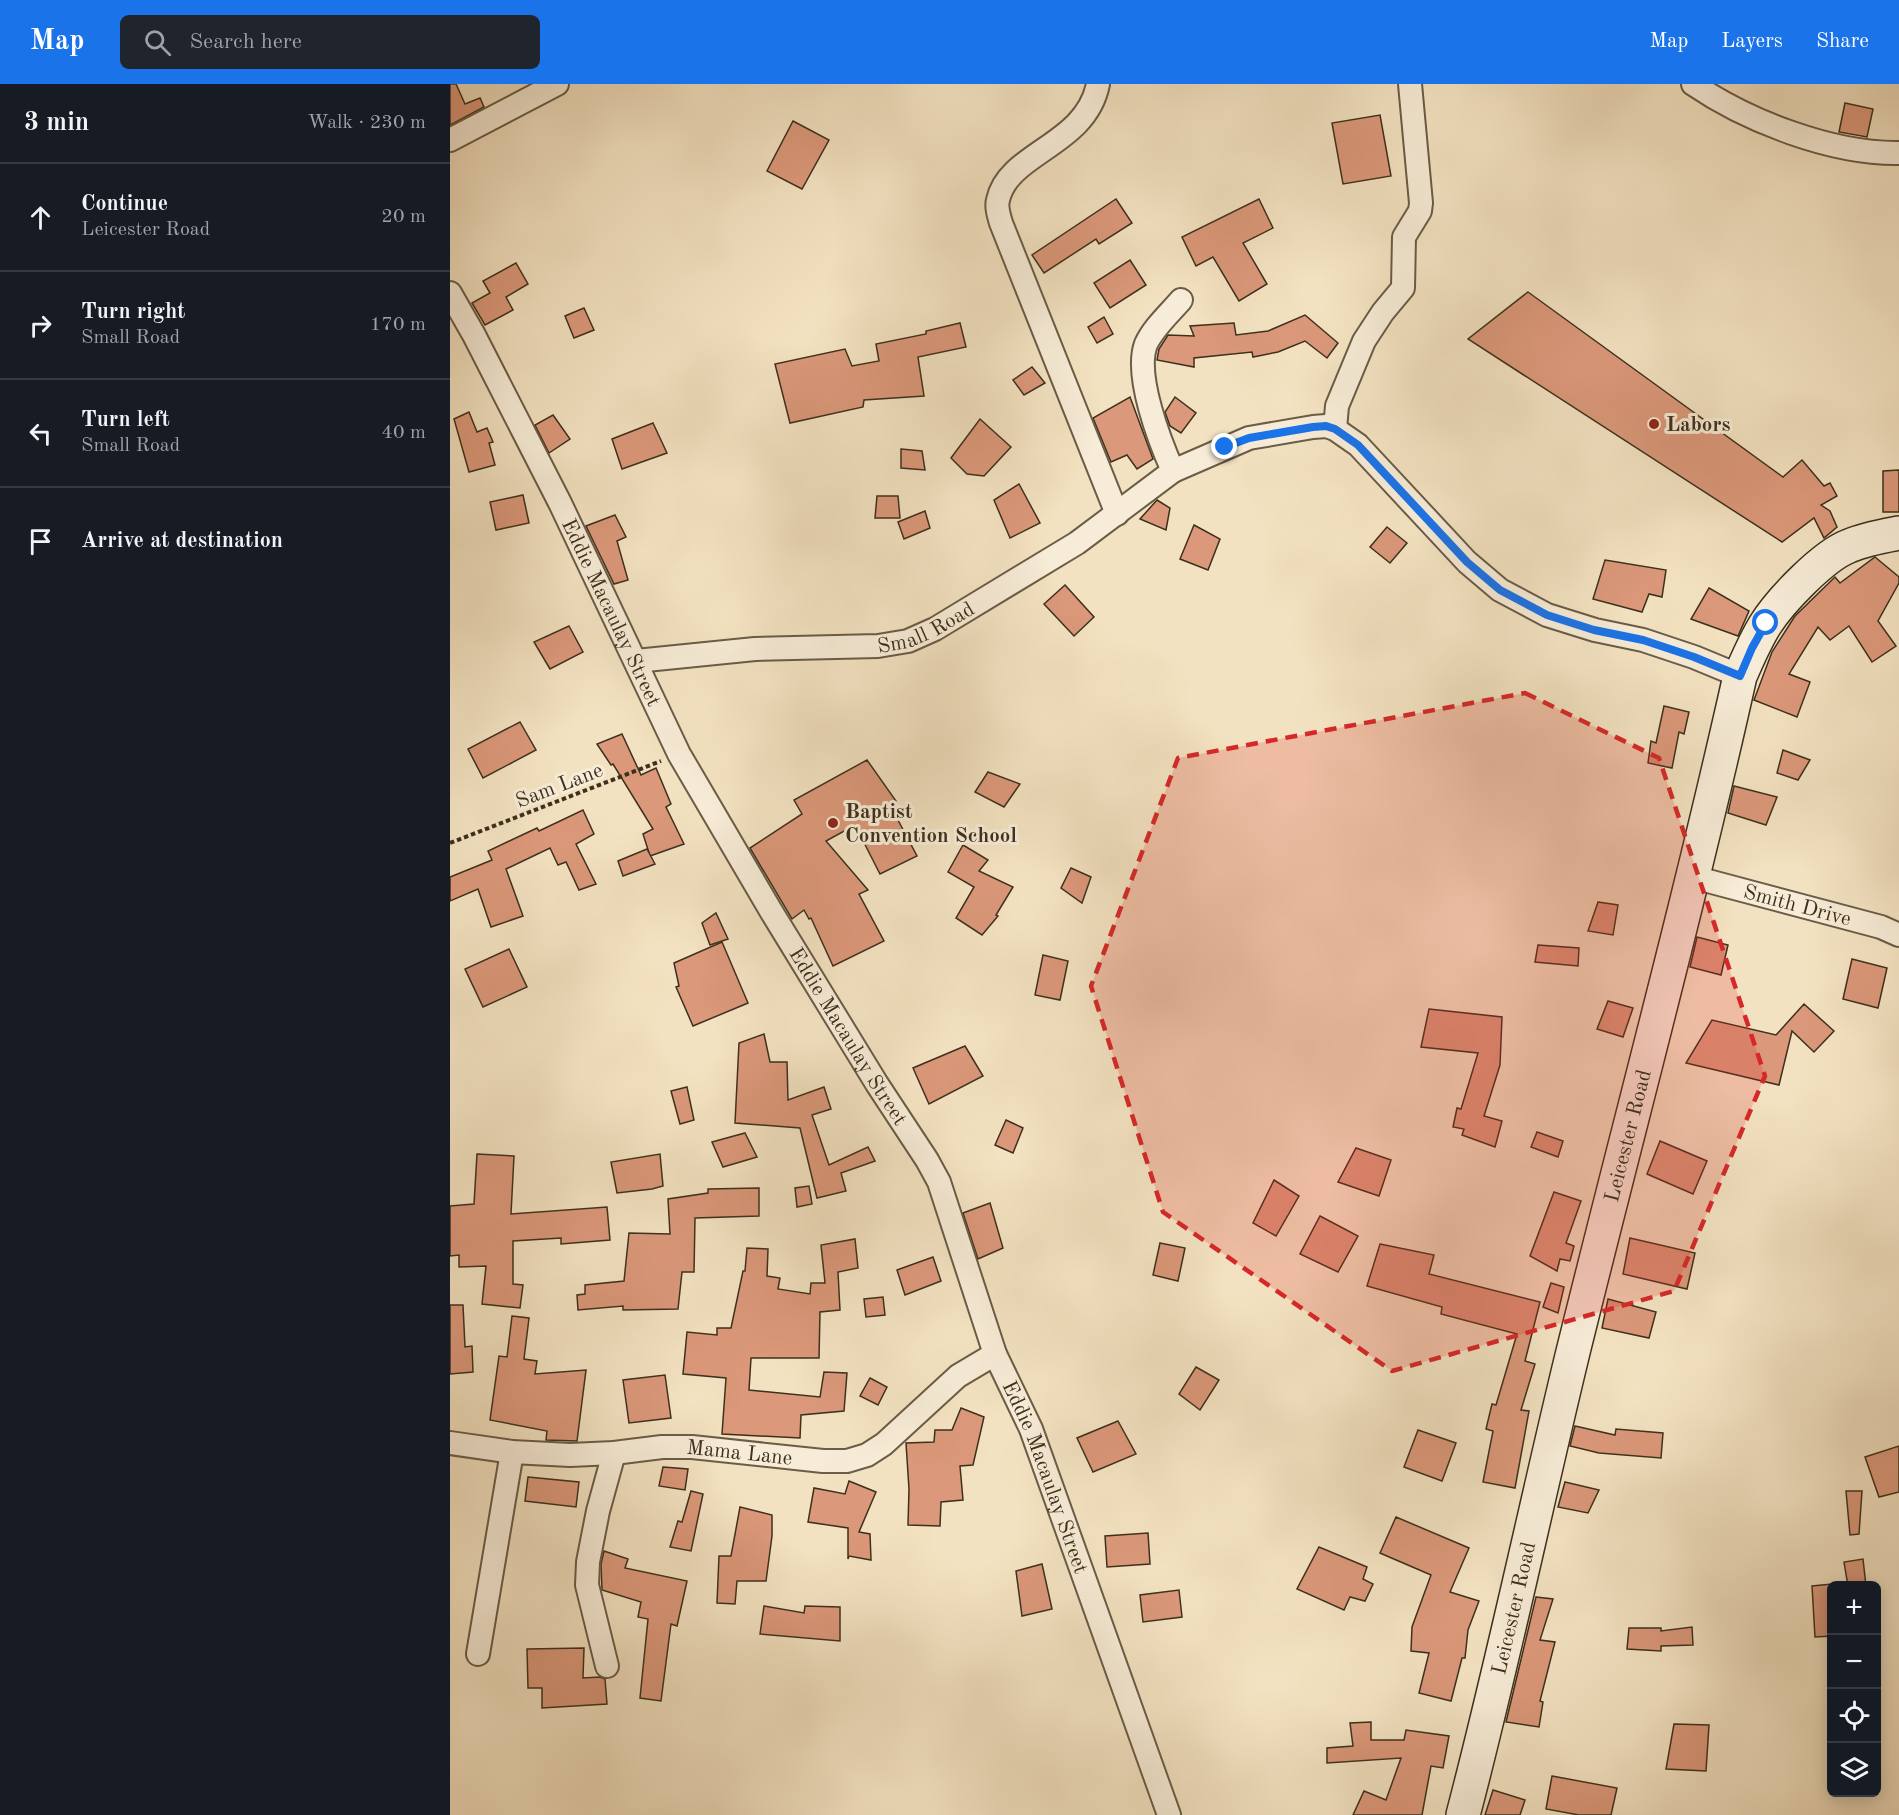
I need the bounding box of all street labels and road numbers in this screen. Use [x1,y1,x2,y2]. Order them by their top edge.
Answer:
street label: Eddie Macaulay Street [557,516,664,710]
street label: Small Road [876,599,978,658]
street label: Sam Lane [513,760,606,813]
street label: Smith Drive [1741,882,1853,931]
street label: Eddie Macaulay Street [784,944,910,1130]
street label: Leicester Road [1602,1068,1656,1204]
street label: Eddie Macaulay Street [998,1378,1091,1577]
street label: Mama Lane [685,1437,793,1470]
street label: Leicester Road [1489,1540,1540,1677]

